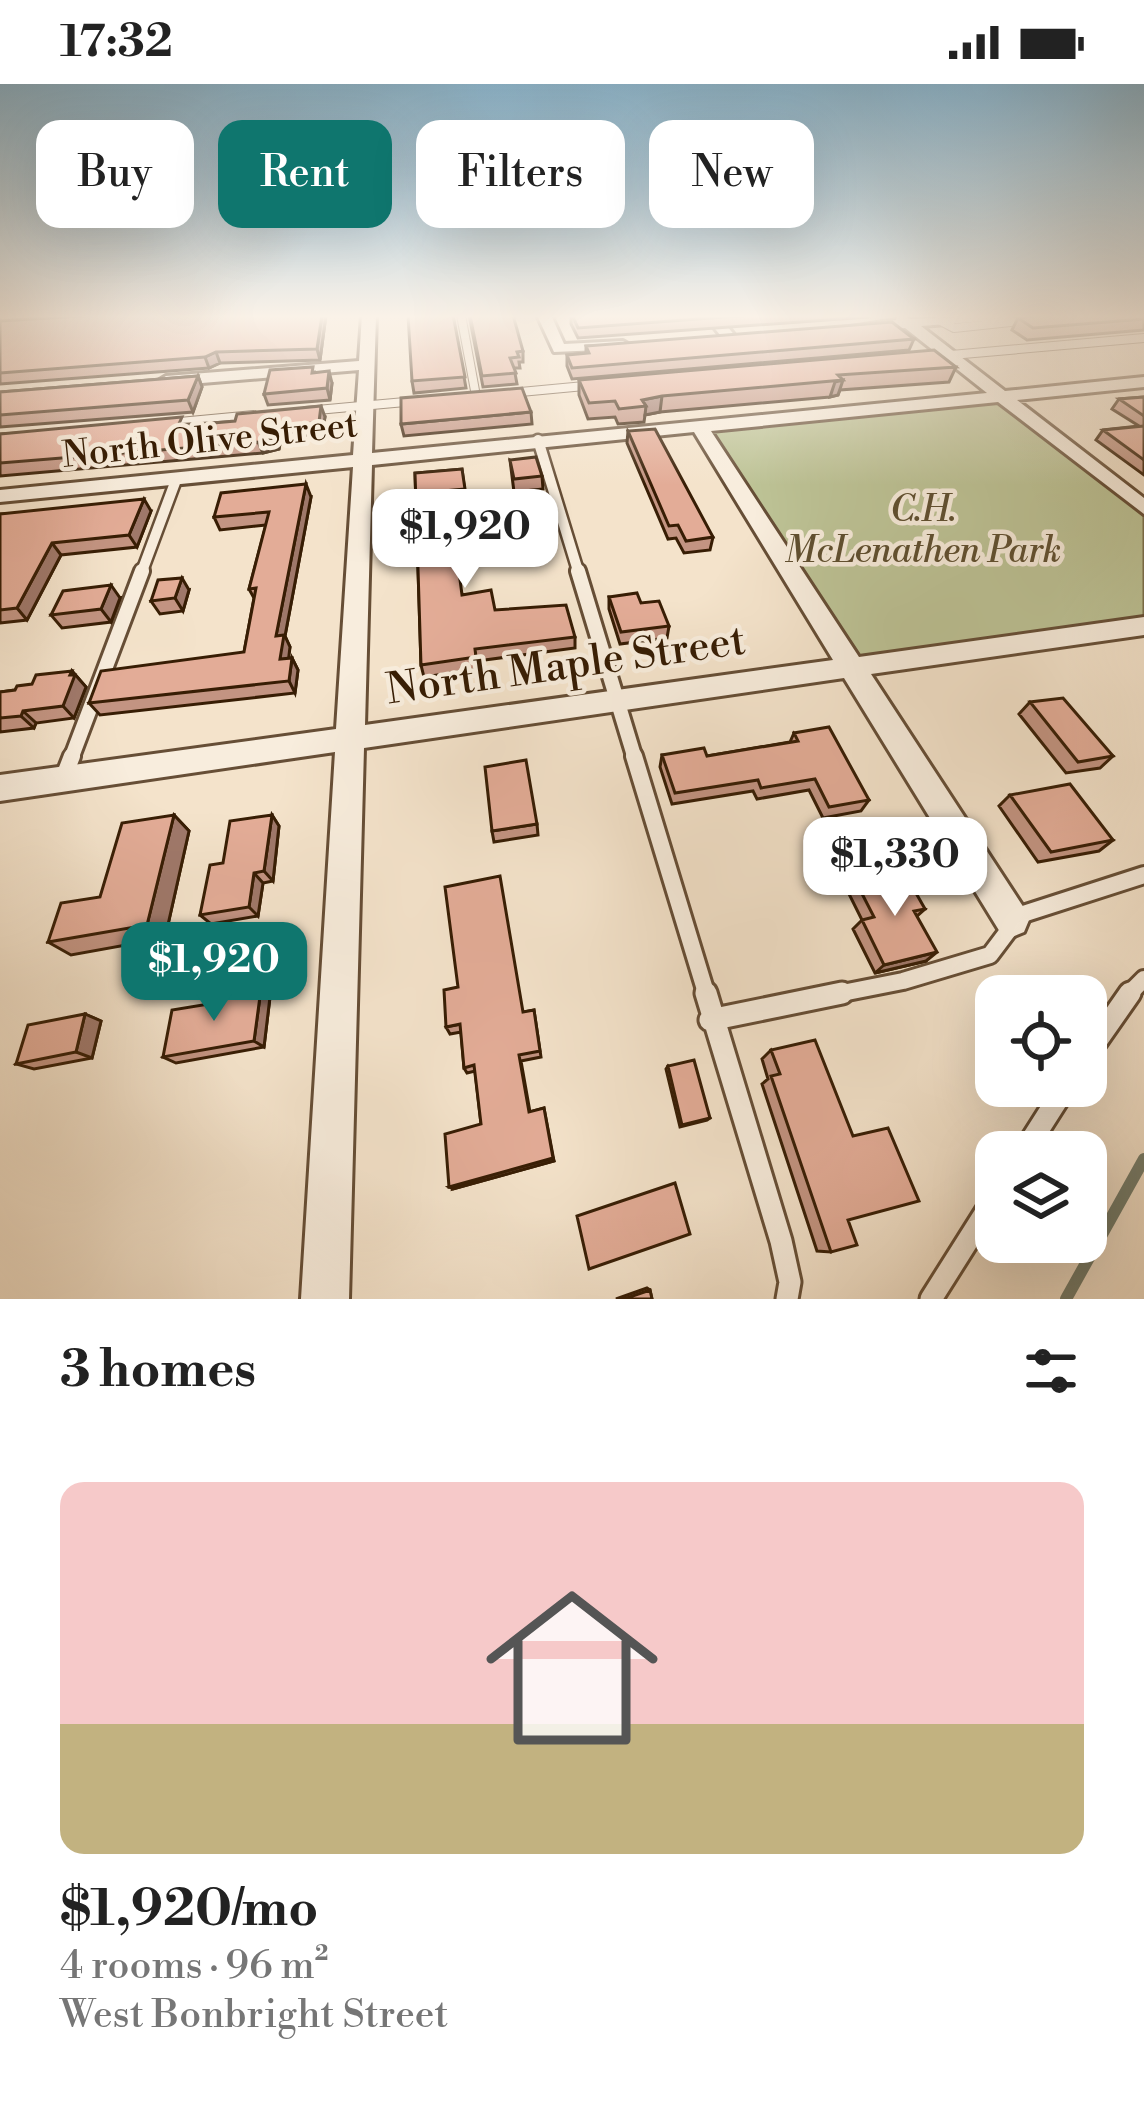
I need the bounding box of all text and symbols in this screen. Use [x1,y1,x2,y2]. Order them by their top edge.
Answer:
text: 17:32 [60,14,173,71]
chip: Buy [36,120,194,228]
chip: Rent [218,120,392,228]
chip: Filters [416,120,625,228]
chip: New [649,120,814,228]
street label: North Olive Street [60,403,360,479]
park label: C.H. McLenathen Park [785,488,1061,574]
pin: $1,920 [367,489,563,591]
text: $1,920 [399,503,531,552]
street label: North Maple Street [383,615,749,717]
pin: $1,330 [797,817,993,919]
text: $1,330 [830,831,960,880]
pin: $1,920 [116,922,312,1024]
text: $1,920 [148,936,280,985]
map controls [975,975,1107,1263]
button: locate [975,975,1107,1107]
button: layers [975,1131,1107,1263]
icon: filters [1018,1338,1084,1404]
text: 3 homes [60,1339,256,1403]
icon: home [464,1560,680,1776]
text: $1,920/mo [60,1878,318,1942]
text: 4 rooms · 96 m² [60,1942,328,1991]
text: West Bonbright Street [60,1991,448,2040]

